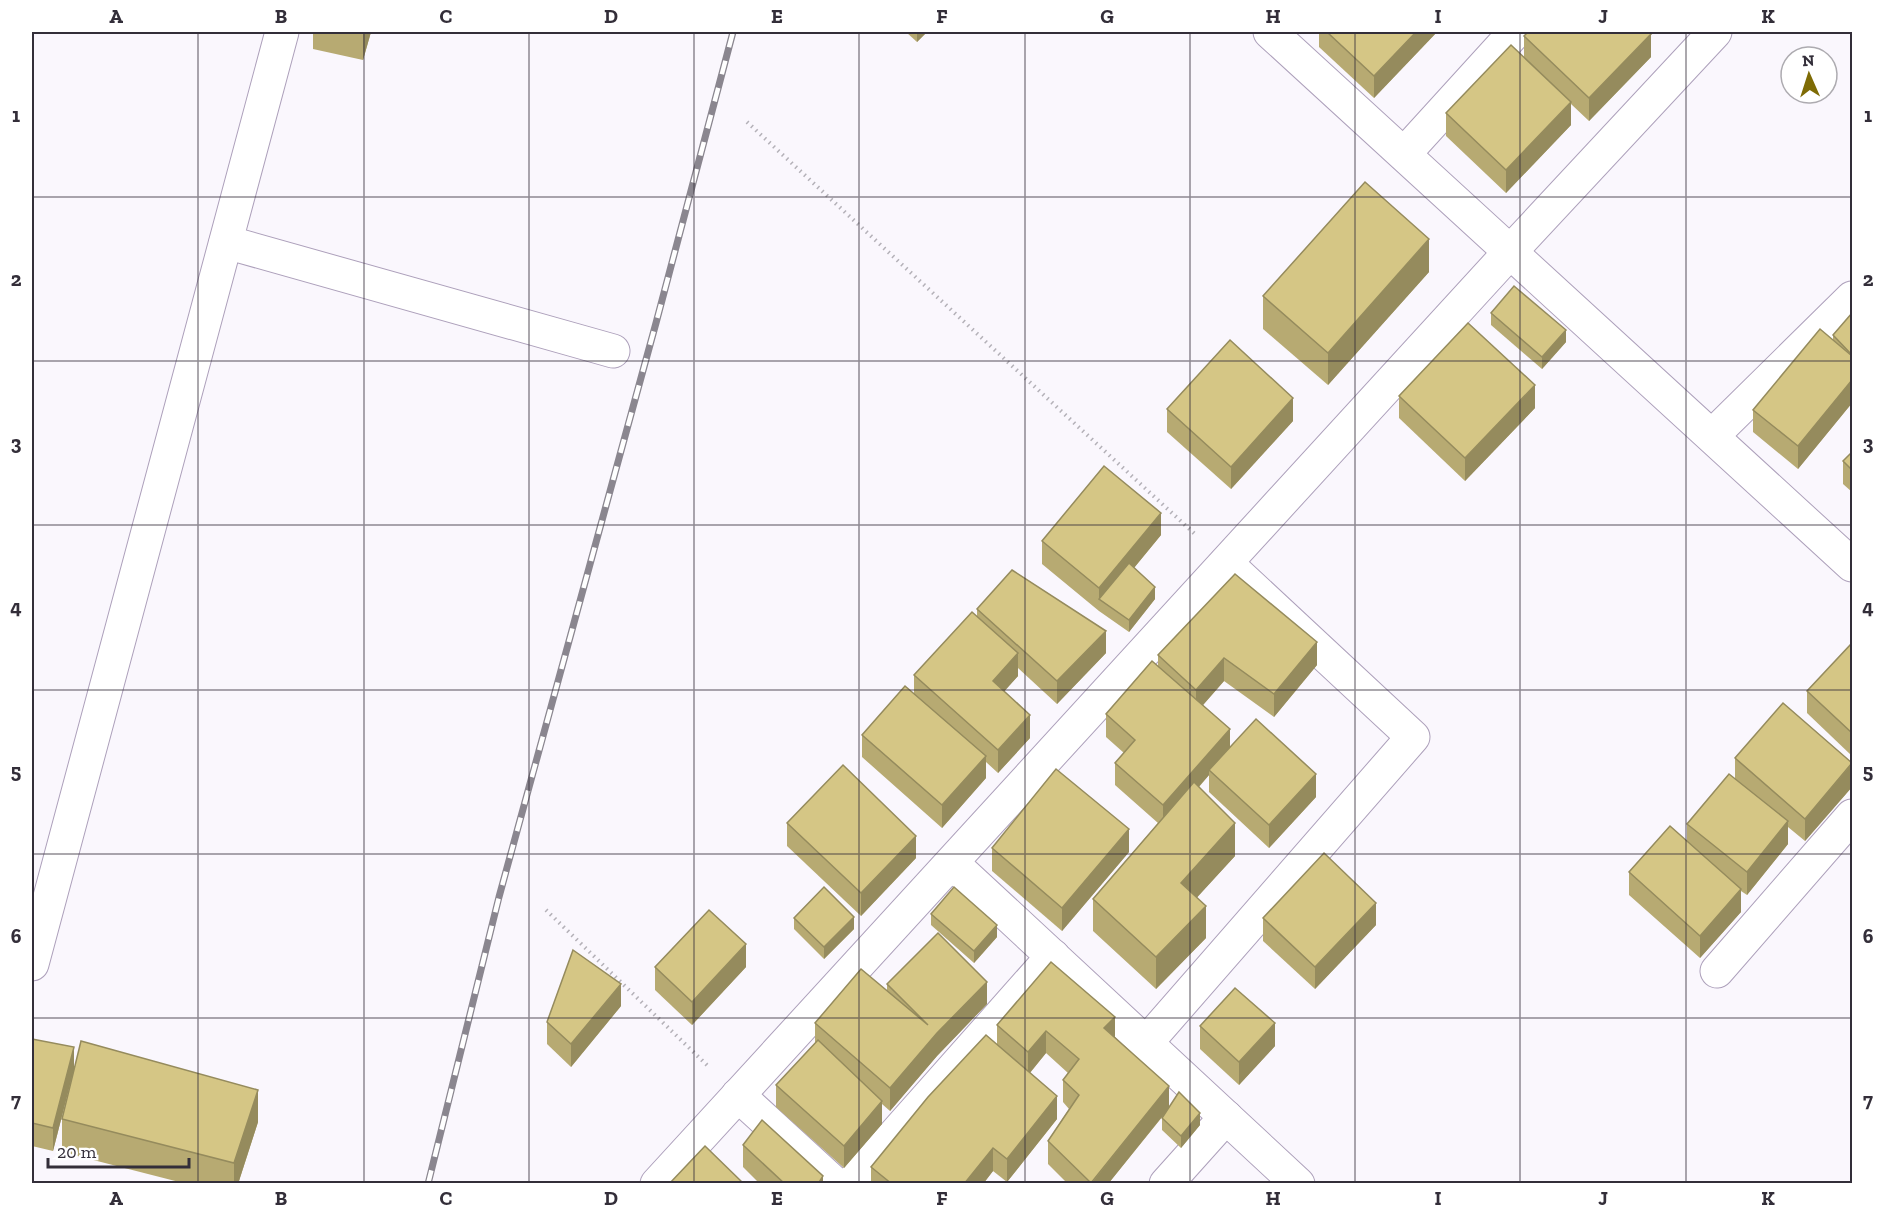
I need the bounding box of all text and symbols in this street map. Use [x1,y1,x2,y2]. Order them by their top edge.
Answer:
text: A [109,4,123,28]
text: B [275,4,287,28]
text: C [440,4,453,28]
text: D [604,4,618,28]
text: E [771,4,783,28]
text: F [936,4,948,28]
text: G [1100,4,1114,28]
text: H [1265,4,1281,28]
text: I [1434,4,1442,28]
text: J [1598,4,1608,28]
text: K [1761,4,1775,28]
north arrow [1779,45,1839,105]
text: N [1802,51,1815,70]
text: 1 [12,103,20,127]
text: 1 [1864,103,1872,127]
text: 2 [11,267,22,291]
text: 2 [1863,267,1874,291]
text: 3 [11,431,22,455]
text: 3 [1863,431,1874,455]
text: 4 [10,595,22,619]
text: 4 [1862,595,1874,619]
text: 5 [11,759,21,783]
text: 5 [1863,759,1873,783]
text: 6 [11,924,22,948]
text: 6 [1863,924,1874,948]
text: 7 [11,1088,21,1112]
text: 7 [1863,1088,1873,1112]
scale bar [48,1131,189,1169]
text: 20 m [57,1141,97,1163]
text: A [109,1186,123,1210]
text: B [275,1186,287,1210]
text: C [440,1186,453,1210]
text: D [604,1186,618,1210]
text: E [771,1186,783,1210]
text: F [936,1186,948,1210]
text: G [1100,1186,1114,1210]
text: H [1265,1186,1281,1210]
text: I [1434,1186,1442,1210]
text: J [1598,1186,1608,1210]
text: K [1761,1186,1775,1210]

